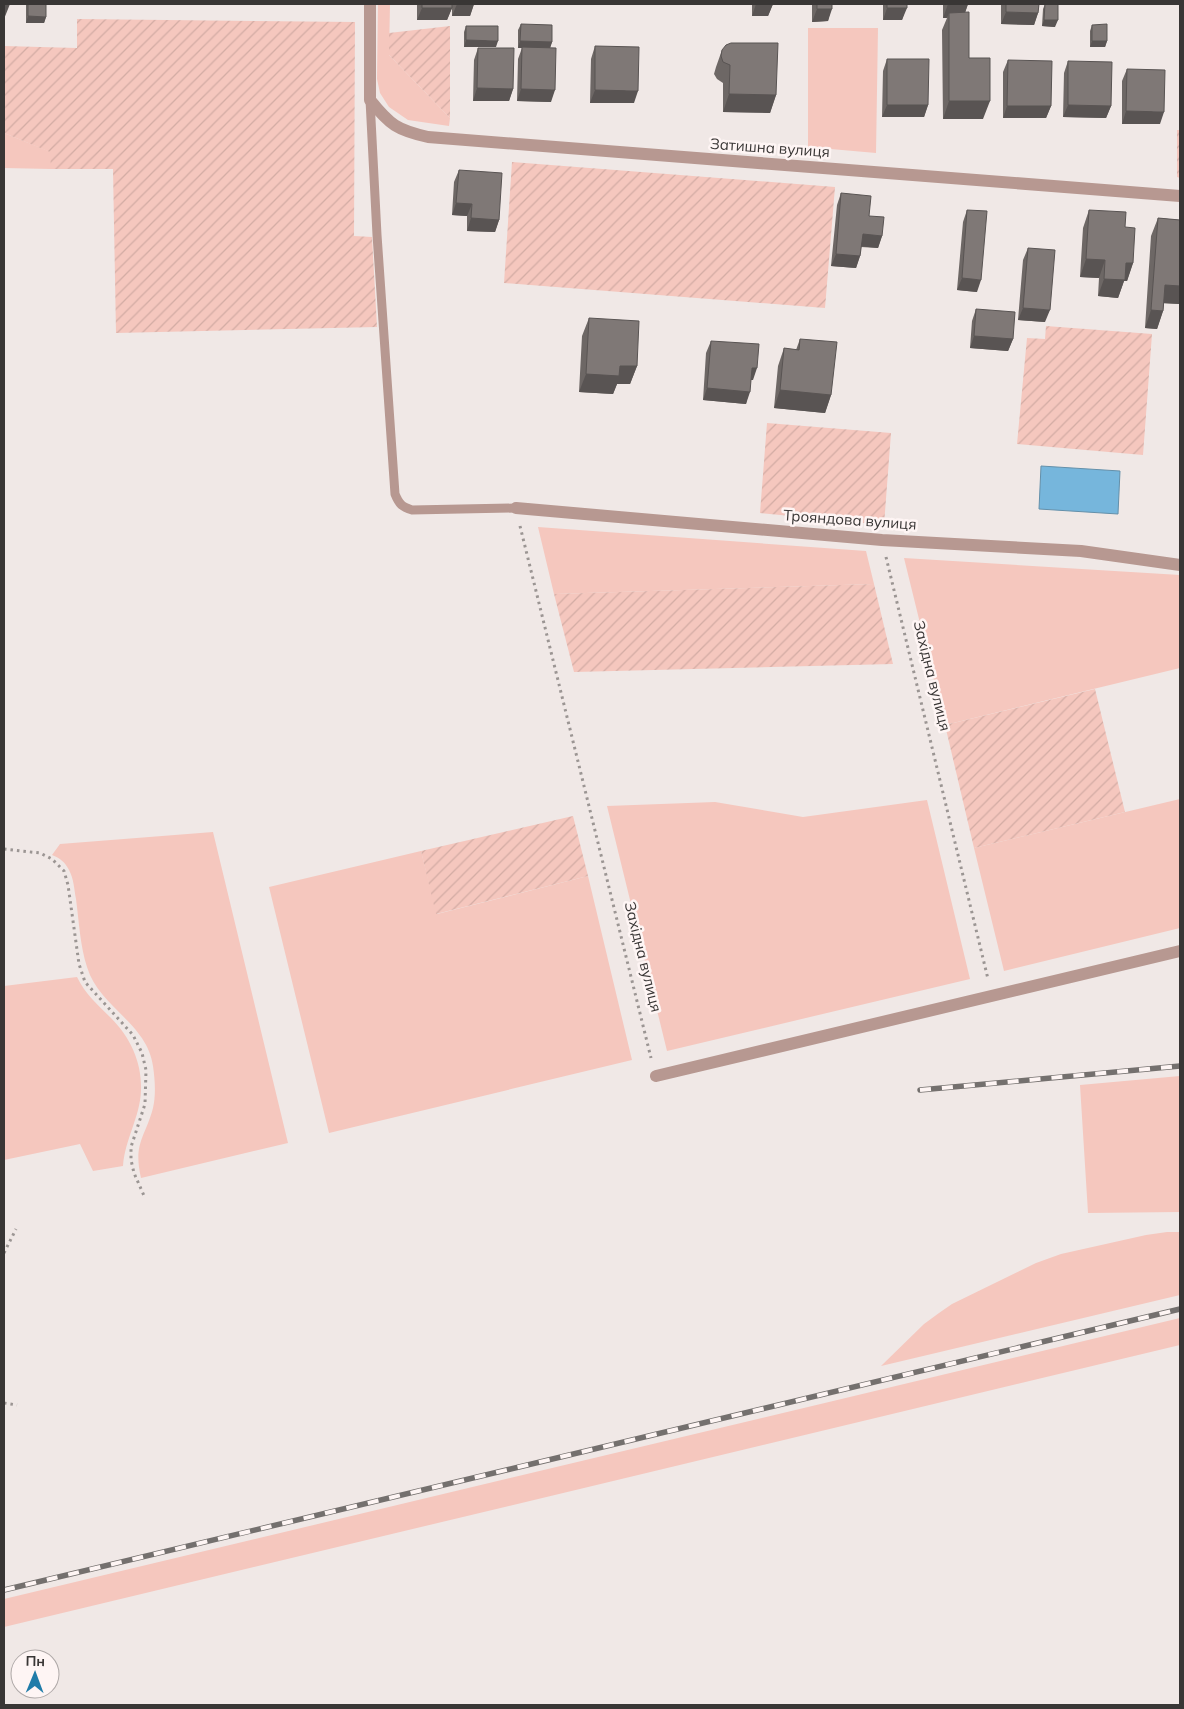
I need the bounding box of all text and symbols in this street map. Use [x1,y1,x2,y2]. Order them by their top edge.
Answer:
street label: Затишна вулиця [709,134,831,161]
street label: Трояндова вулиця [783,505,917,534]
street label: Західна вулиця [910,619,955,733]
street label: Західна вулиця [621,900,666,1014]
north arrow [10,1649,60,1699]
text: Пн [25,1652,45,1670]

